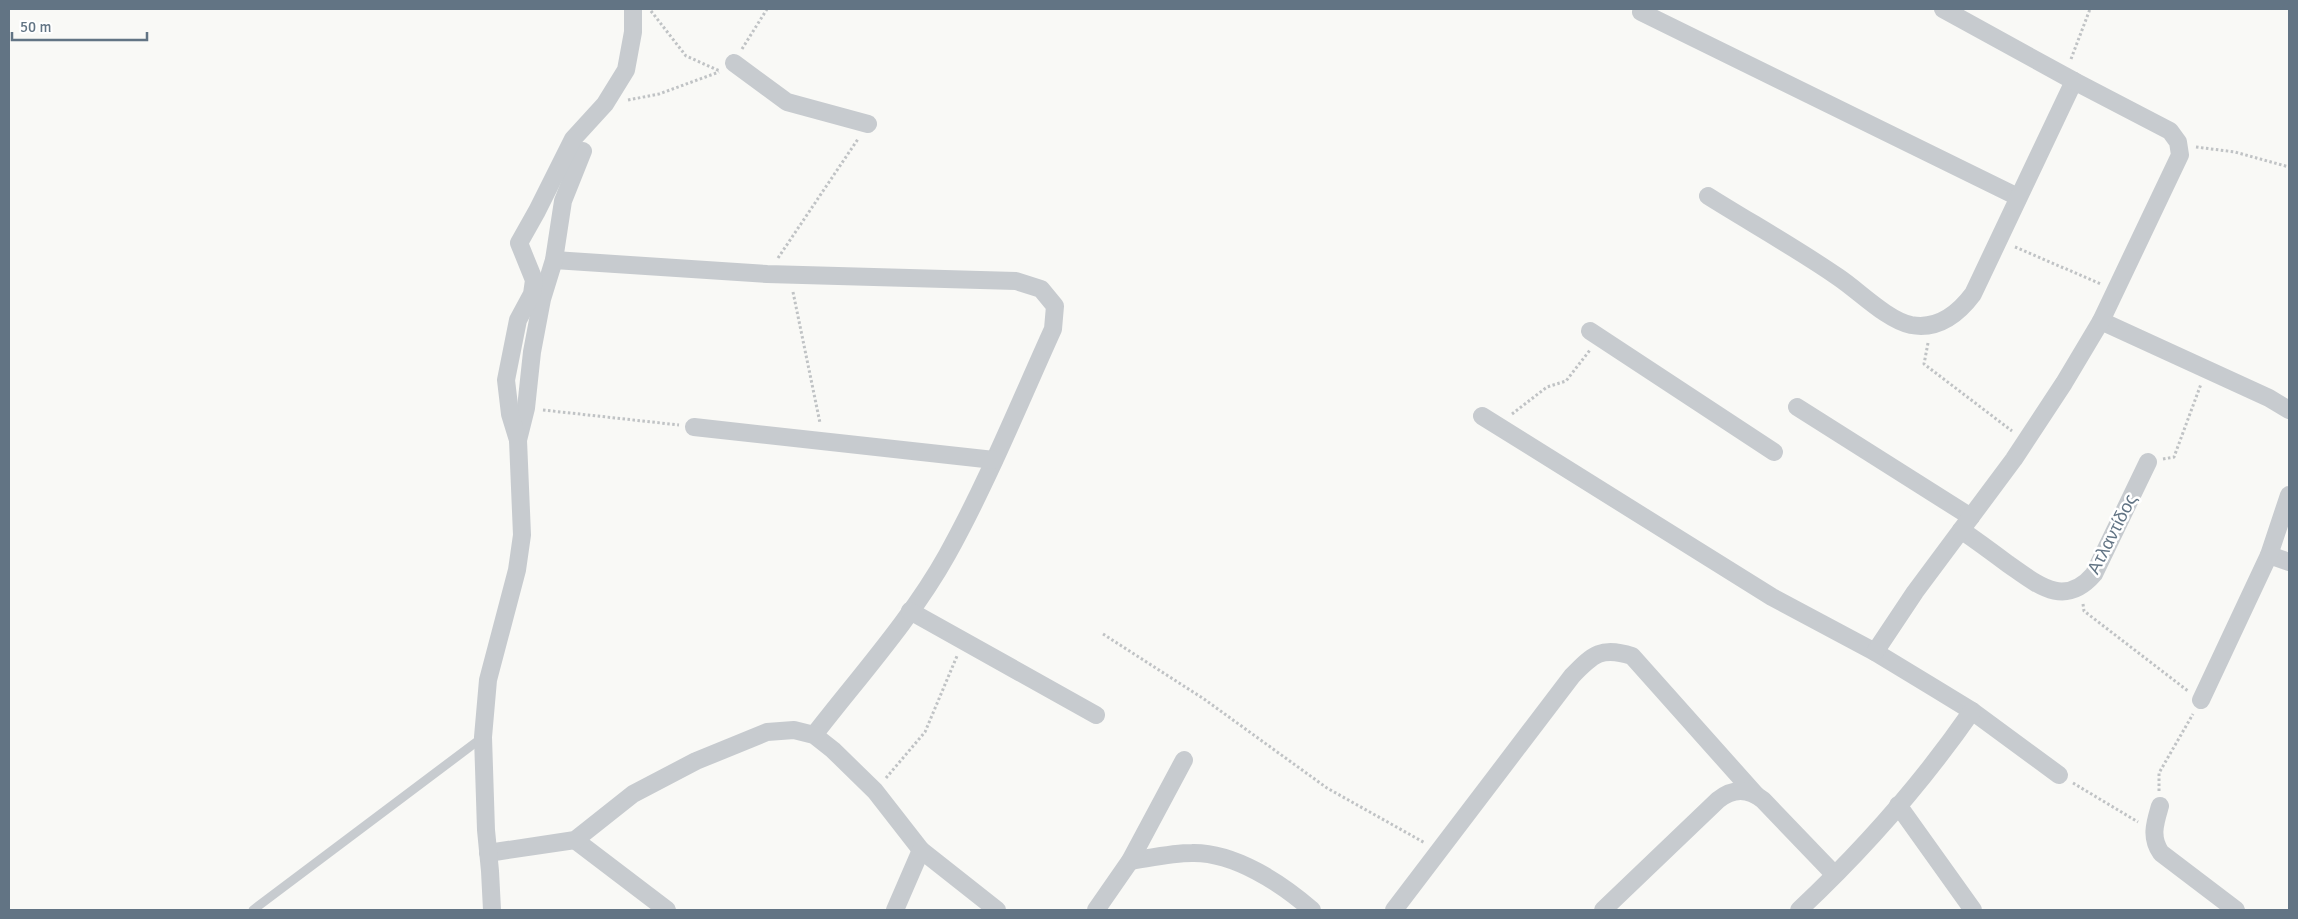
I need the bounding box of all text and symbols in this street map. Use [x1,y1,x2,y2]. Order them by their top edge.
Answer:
scale bar [12,10,148,42]
text: 50 m [20,18,51,36]
street label: Ατλαντίδος [2082,490,2142,578]

